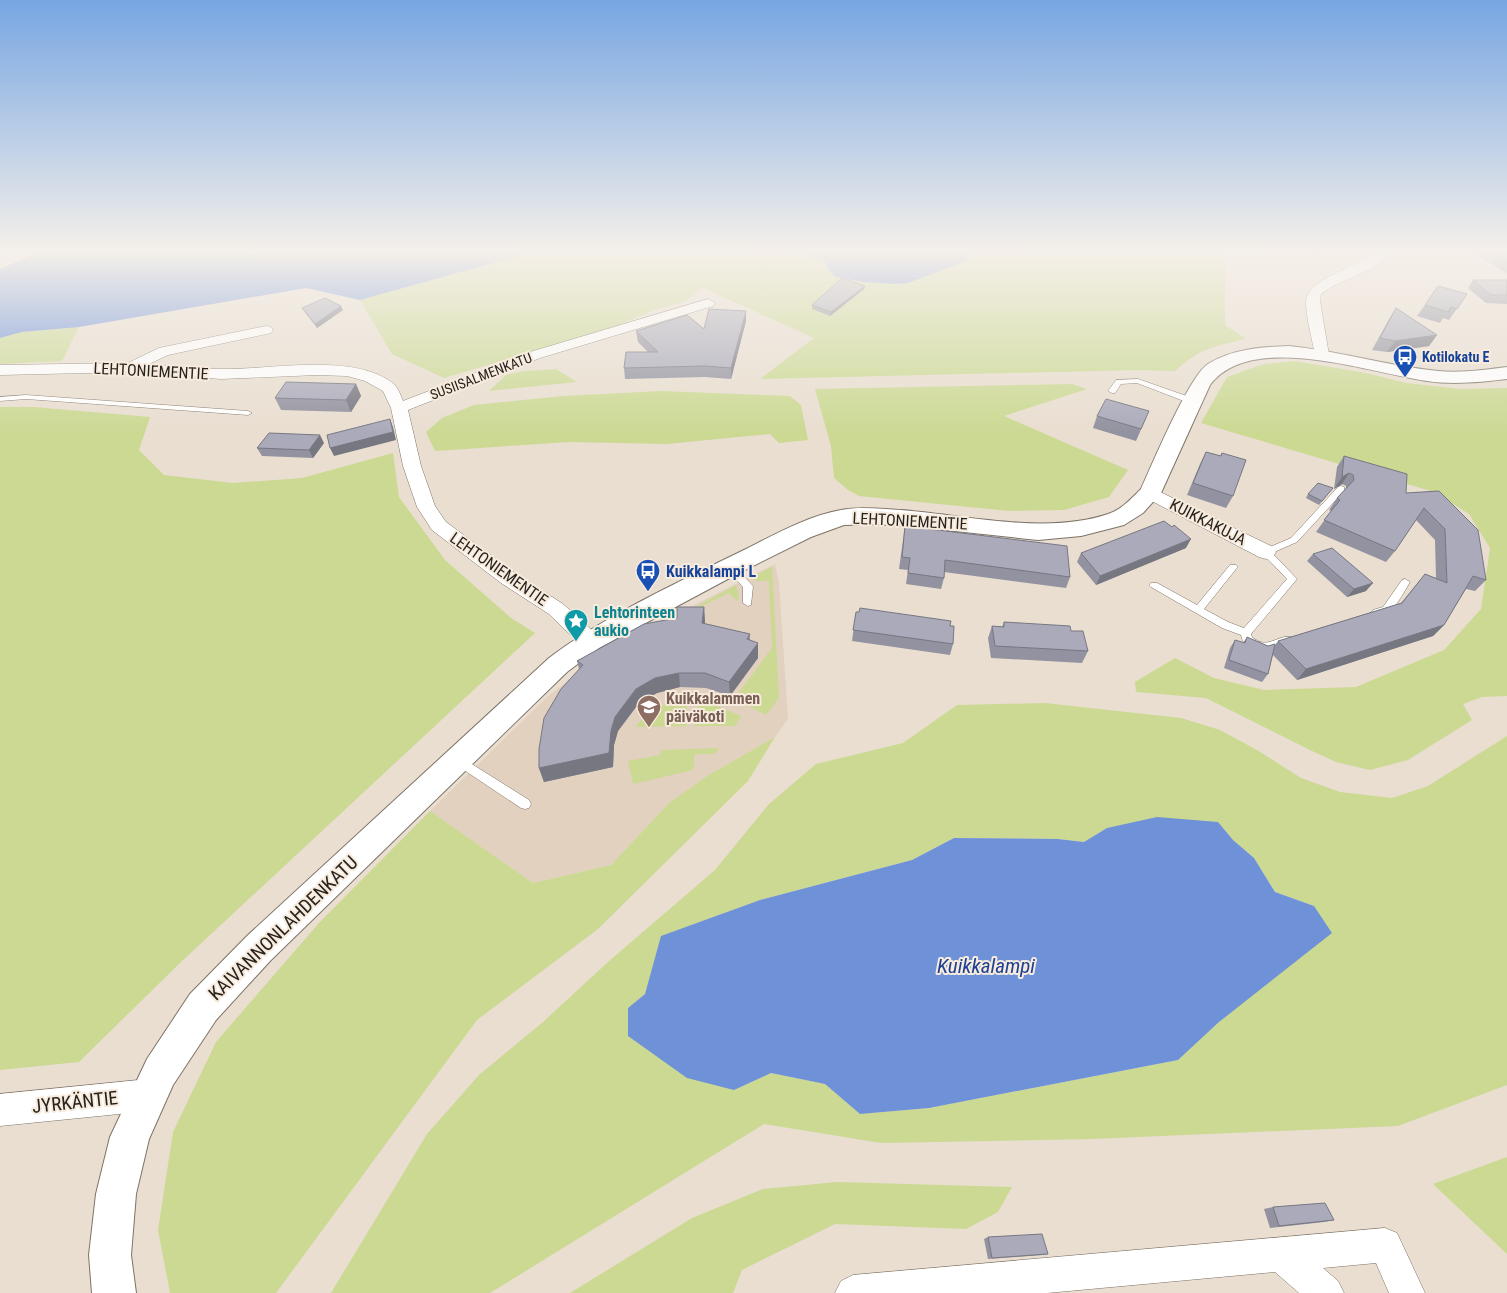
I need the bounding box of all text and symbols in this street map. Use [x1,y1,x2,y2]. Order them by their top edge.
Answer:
bus stop icon: Kotilokatu E [1392,344,1418,378]
street label: SUSIISALMENKATU [428,349,534,403]
place label: Kotilokatu E [1422,349,1490,365]
street label: LEHTONIEMENTIE [93,359,209,383]
street label: KUIKKAKUJA [1167,495,1249,549]
street label: LEHTONIEMENTIE [852,509,968,533]
street label: LEHTONIEMENTIE [447,528,552,610]
bus stop icon: Kuikkalampi L [635,558,661,592]
place label: Kuikkalampi L [666,562,756,581]
place label: Lehtorinteen aukio [594,603,675,640]
place icon: Lehtorinteen aukio [563,608,589,642]
place label: Kuikkalammen päiväkoti [666,689,760,726]
school or university icon: Kuikkalammen päiväkoti [636,694,662,728]
street label: KAIVANNONLAHDENKATU [204,851,362,1005]
water label: Kuikkalampi [937,954,1035,978]
street label: JYRKÄNTIE [31,1086,119,1118]

